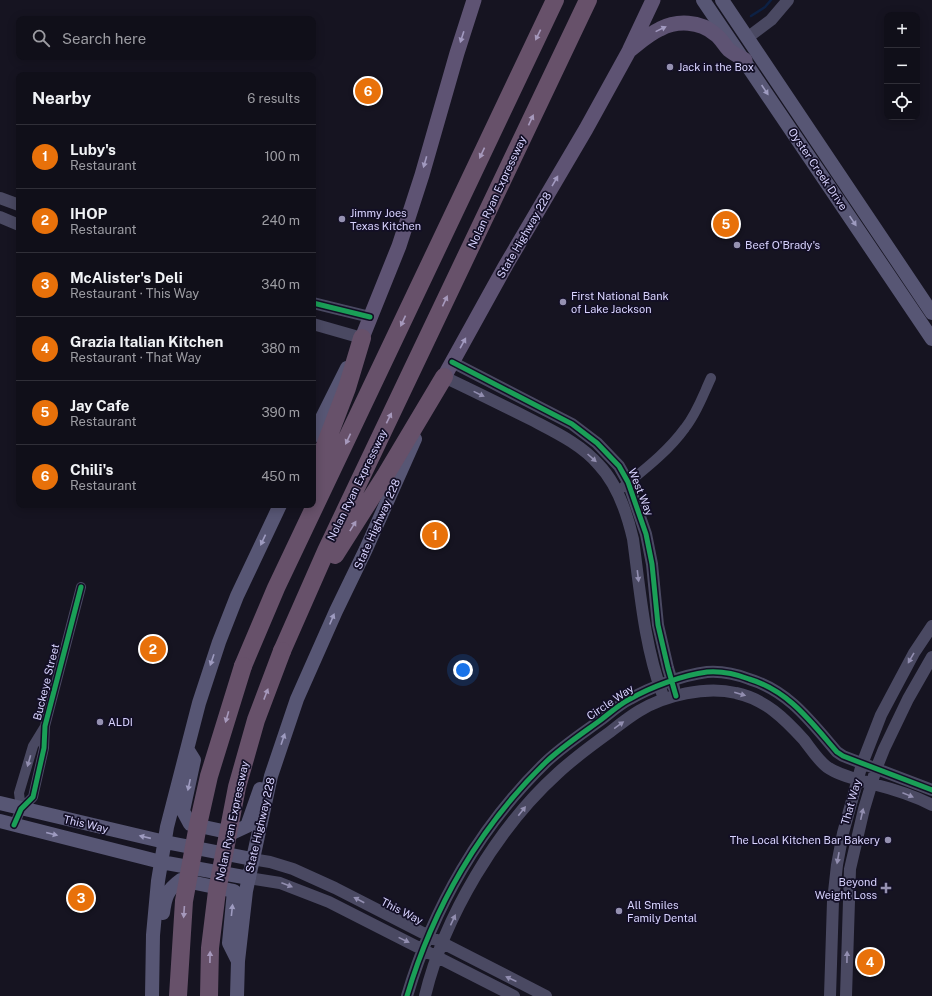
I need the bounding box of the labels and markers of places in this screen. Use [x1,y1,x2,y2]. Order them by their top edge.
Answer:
place label: Jack in the Box [678,61,754,73]
marker: Jack in the Box [665,62,675,72]
pin: 6 [355,76,381,106]
place label: Jimmy Joes Texas Kitchen [350,207,421,232]
pin: 5 [713,209,739,239]
marker: Jimmy Joes Texas Kitchen [337,214,347,224]
place label: Beef O'Brady's [745,239,821,251]
marker: Beef O'Brady's [732,240,742,250]
place label: First National Bank of Lake Jackson [571,290,669,315]
marker: First National Bank of Lake Jackson [558,297,568,307]
pin: 1 [422,520,448,550]
pin: 2 [140,634,166,664]
place label: ALDI [108,716,133,728]
marker: ALDI [95,717,105,727]
place label: The Local Kitchen Bar Bakery [730,834,880,846]
marker: The Local Kitchen Bar Bakery [883,835,893,845]
place label: Beyond Weight Loss [815,876,877,901]
marker: Beyond Weight Loss [880,882,892,894]
pin: 3 [68,883,94,913]
place label: All Smiles Family Dental [627,899,697,924]
marker: All Smiles Family Dental [614,906,624,916]
pin: 4 [857,947,883,977]

